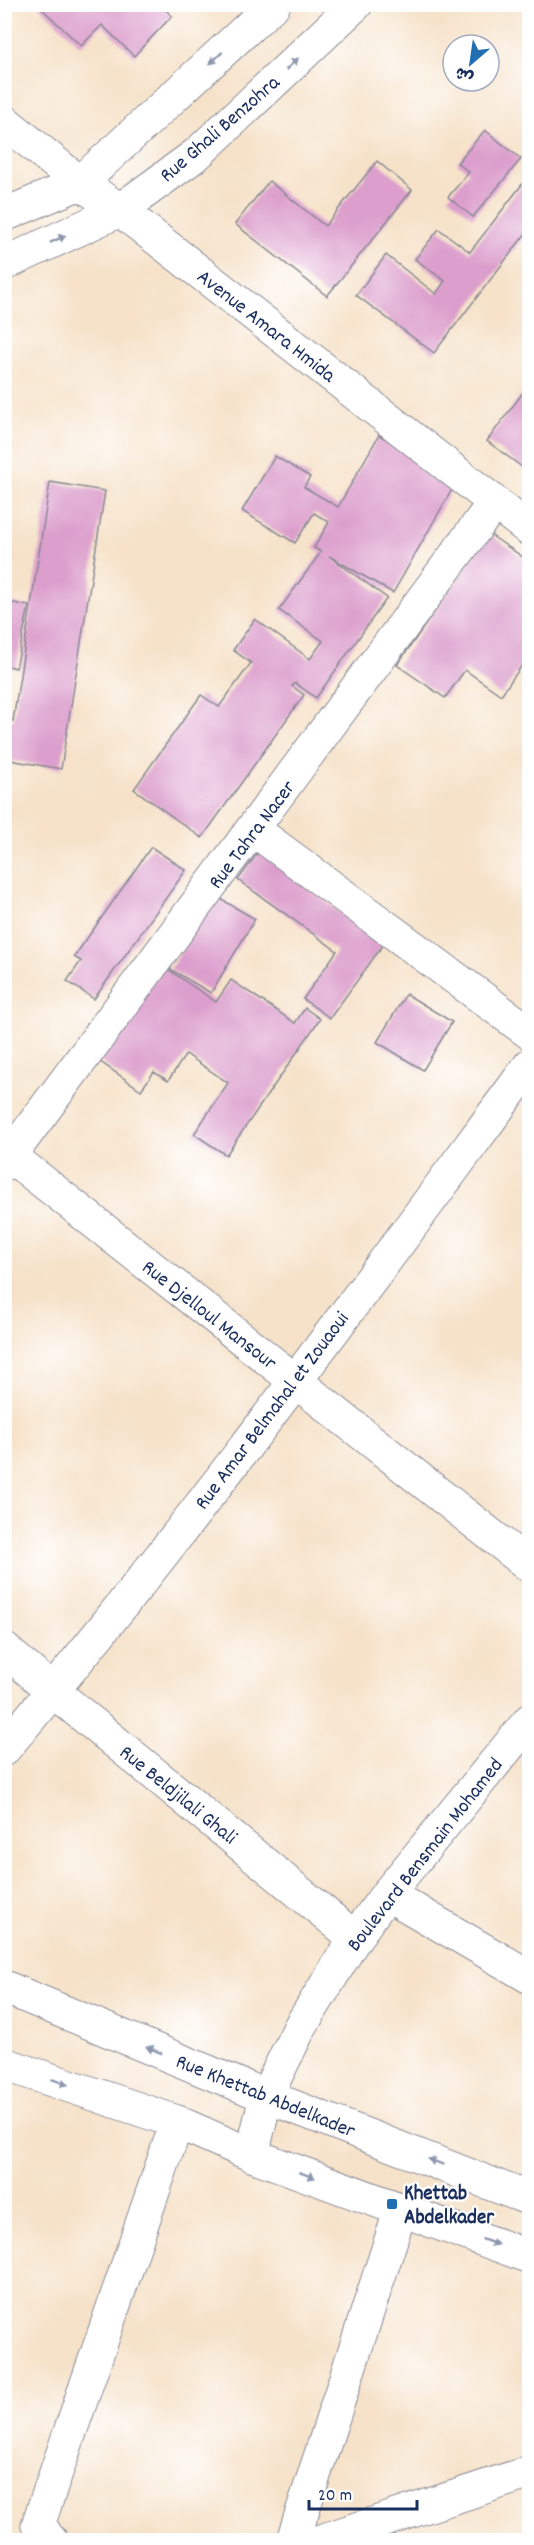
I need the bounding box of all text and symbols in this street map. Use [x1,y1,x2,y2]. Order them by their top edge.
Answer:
north arrow [441,33,501,93]
one-way arrow [208,51,223,65]
one-way arrow [285,57,300,71]
text: ش [452,60,478,88]
street label: Rue Ghali Benzohra [154,69,288,191]
one-way arrow [49,235,66,244]
street label: Avenue Amara Hmida [189,263,342,392]
street label: Rue Tahra Nacer [202,775,304,896]
street label: Rue Djelloul Mansour [134,1254,282,1379]
street label: Rue Amar Belmahal et Zouaoui [189,1306,358,1517]
street label: Rue Beldjilali Ghali [112,1739,243,1853]
street label: Boulevard Bensmain Mohamed [341,1753,512,1959]
one-way arrow [145,2045,163,2055]
street label: Rue Khettab Abdelkader [171,2048,359,2148]
one-way arrow [51,2078,69,2088]
one-way arrow [427,2157,445,2166]
one-way arrow [298,2171,316,2181]
place label: Khettab Abdelkader [404,2180,495,2234]
marker: Khettab Abdelkader [385,2197,399,2211]
one-way arrow [481,2238,499,2248]
scale bar [309,2473,417,2511]
text: 20 m [318,2484,352,2509]

